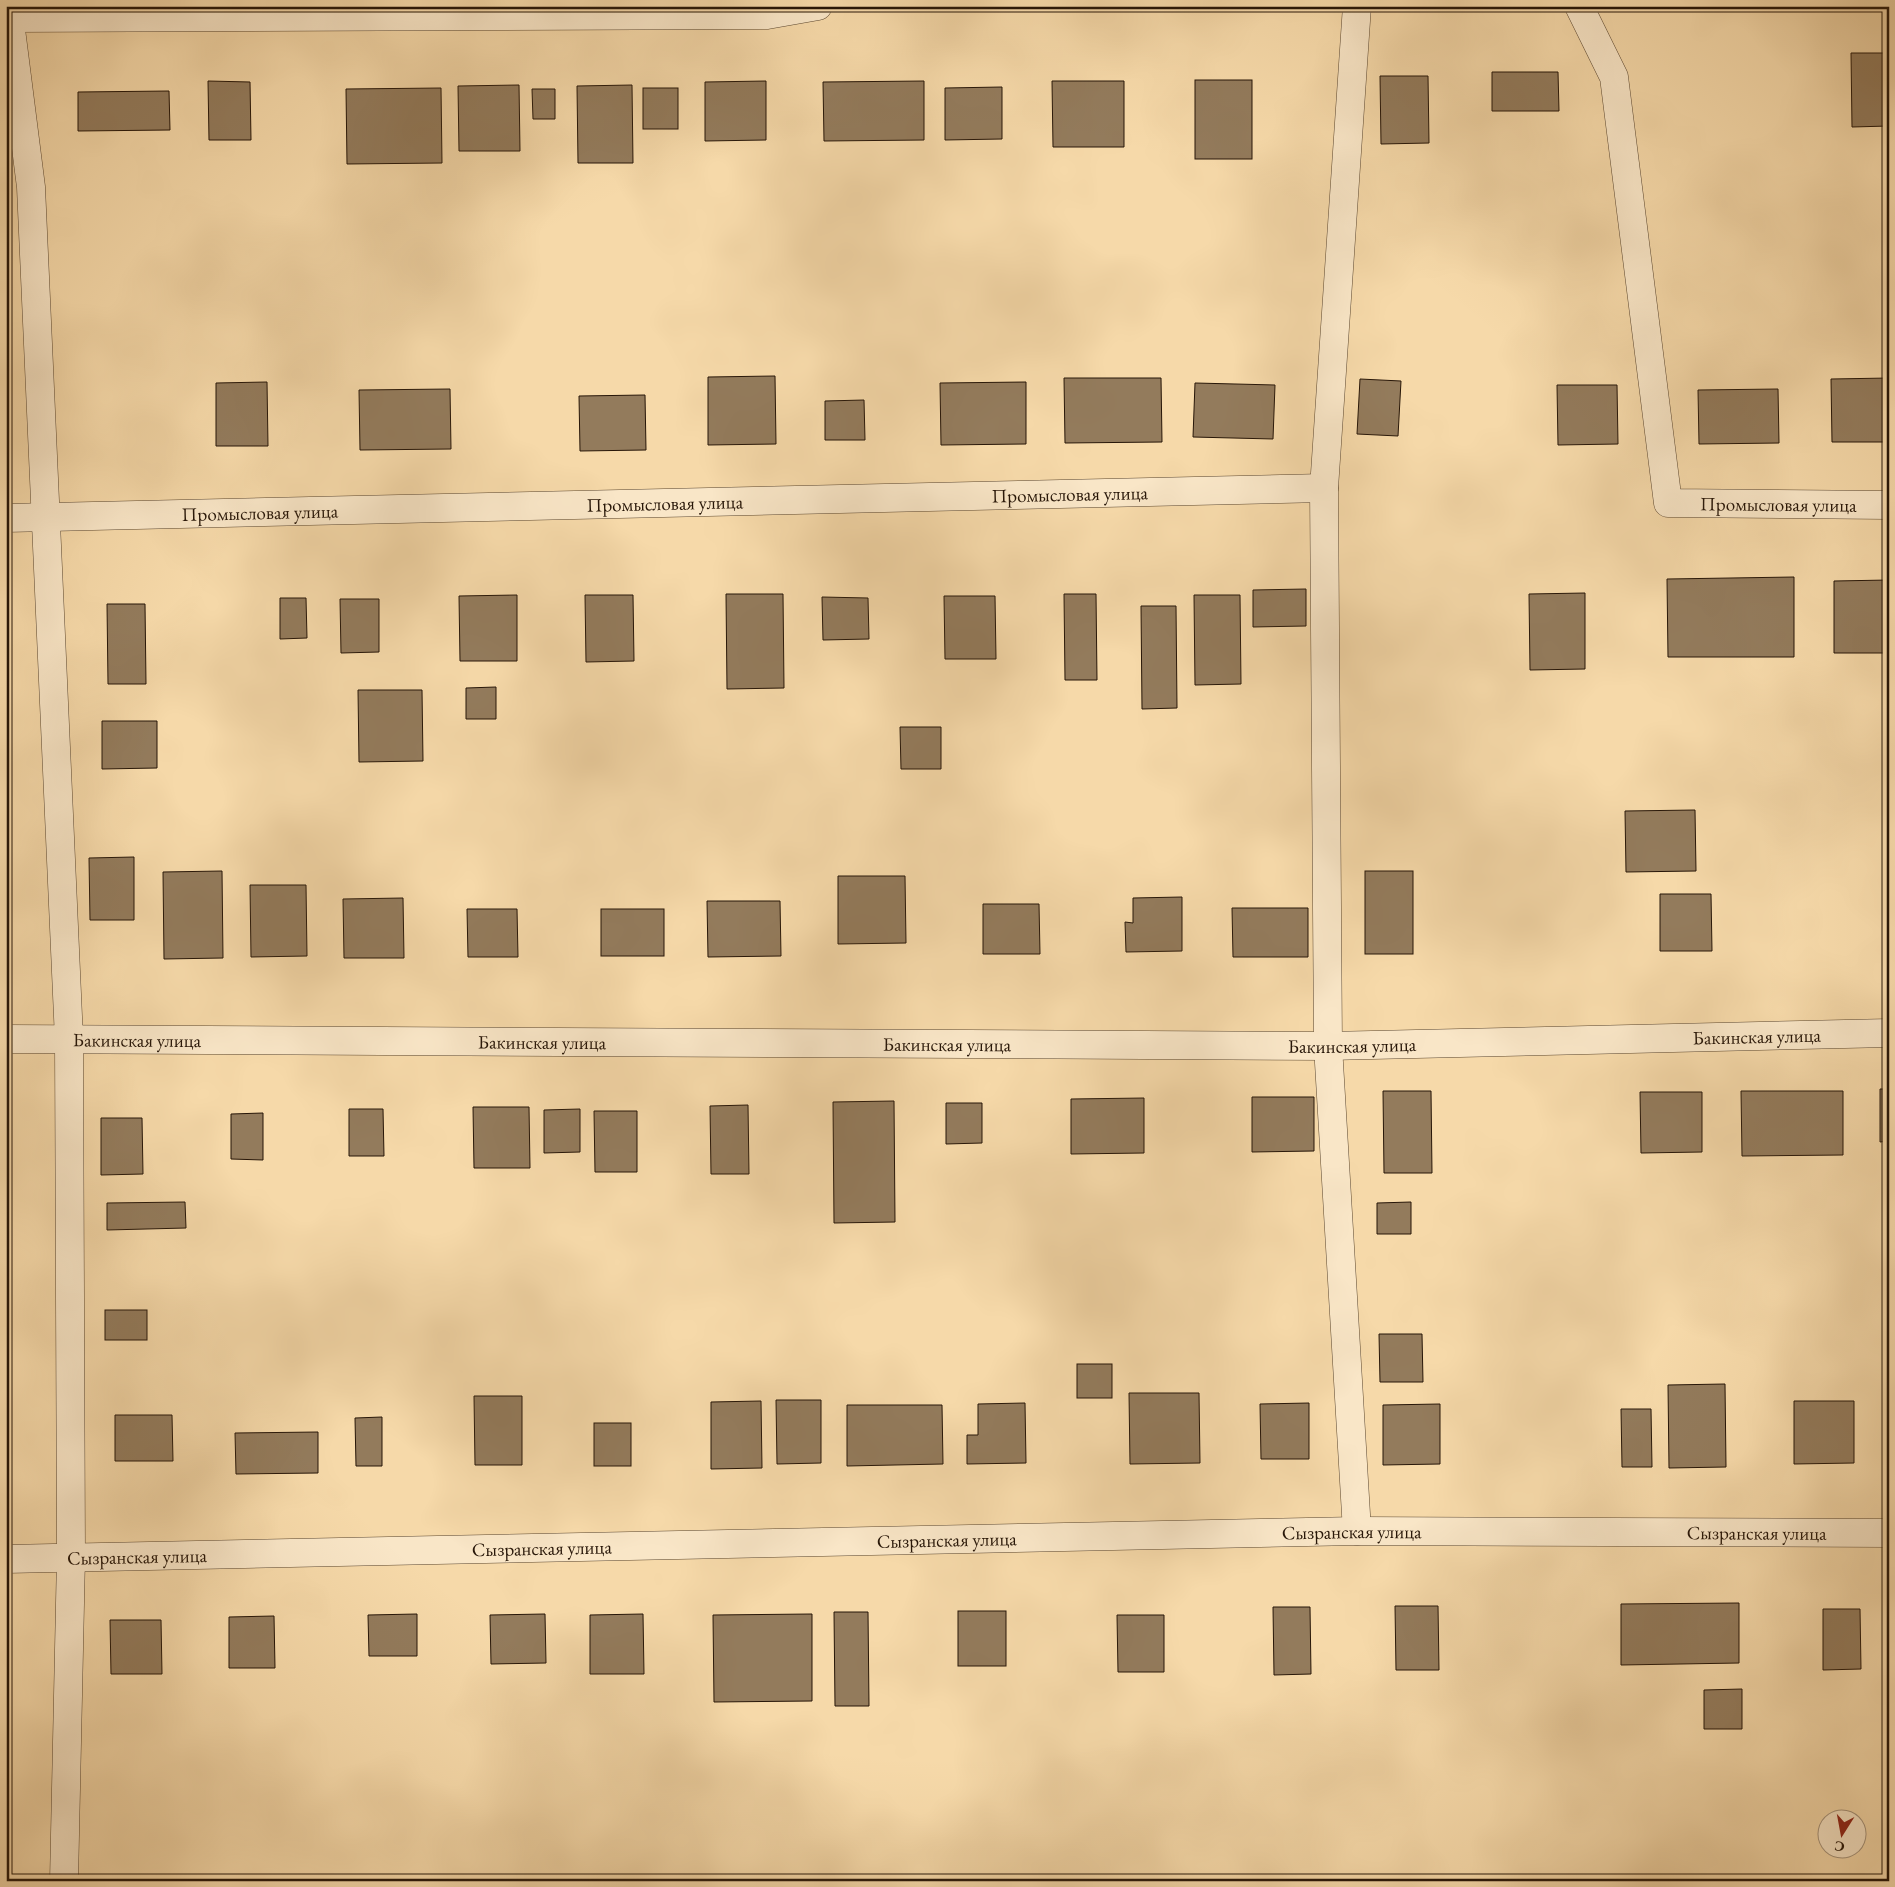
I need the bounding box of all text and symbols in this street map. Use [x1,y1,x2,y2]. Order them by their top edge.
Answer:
street label: Промысловая улица [991,480,1149,509]
street label: Промысловая улица [586,489,744,518]
street label: Промысловая улица [1700,491,1857,518]
street label: Промысловая улица [181,498,339,527]
street label: Бакинская улица [1692,1023,1822,1051]
street label: Бакинская улица [73,1027,202,1053]
street label: Бакинская улица [478,1029,607,1055]
street label: Бакинская улица [883,1032,1012,1057]
street label: Бакинская улица [1288,1032,1417,1059]
street label: Сызранская улица [1282,1519,1422,1546]
street label: Сызранская улица [1687,1520,1827,1546]
street label: Сызранская улица [877,1526,1017,1554]
street label: Сызранская улица [472,1534,613,1562]
street label: Сызранская улица [67,1543,208,1571]
north arrow [1818,1810,1868,1860]
text: С [1833,1837,1846,1857]

